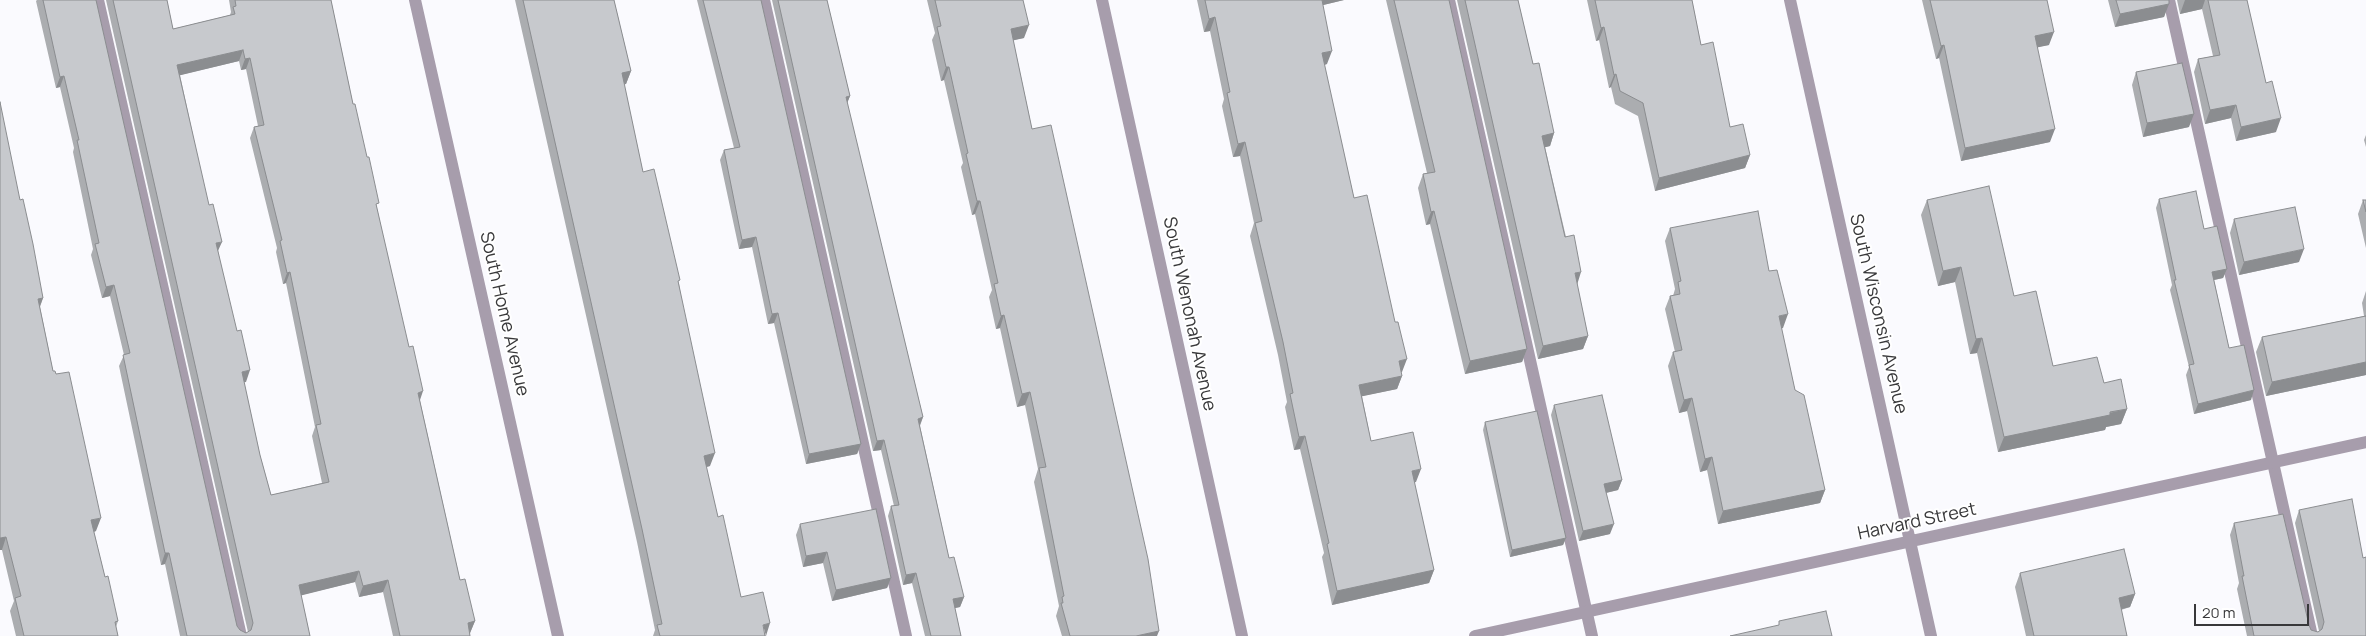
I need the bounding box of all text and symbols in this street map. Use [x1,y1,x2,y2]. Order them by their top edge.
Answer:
street label: South Wisconsin Avenue [1844,212,1912,416]
street label: South Wenonah Avenue [1158,215,1220,413]
street label: South Home Avenue [475,230,533,398]
street label: Harvard Street [1856,499,1978,545]
scale bar [2196,594,2311,626]
text: 20 m [2202,602,2235,623]

